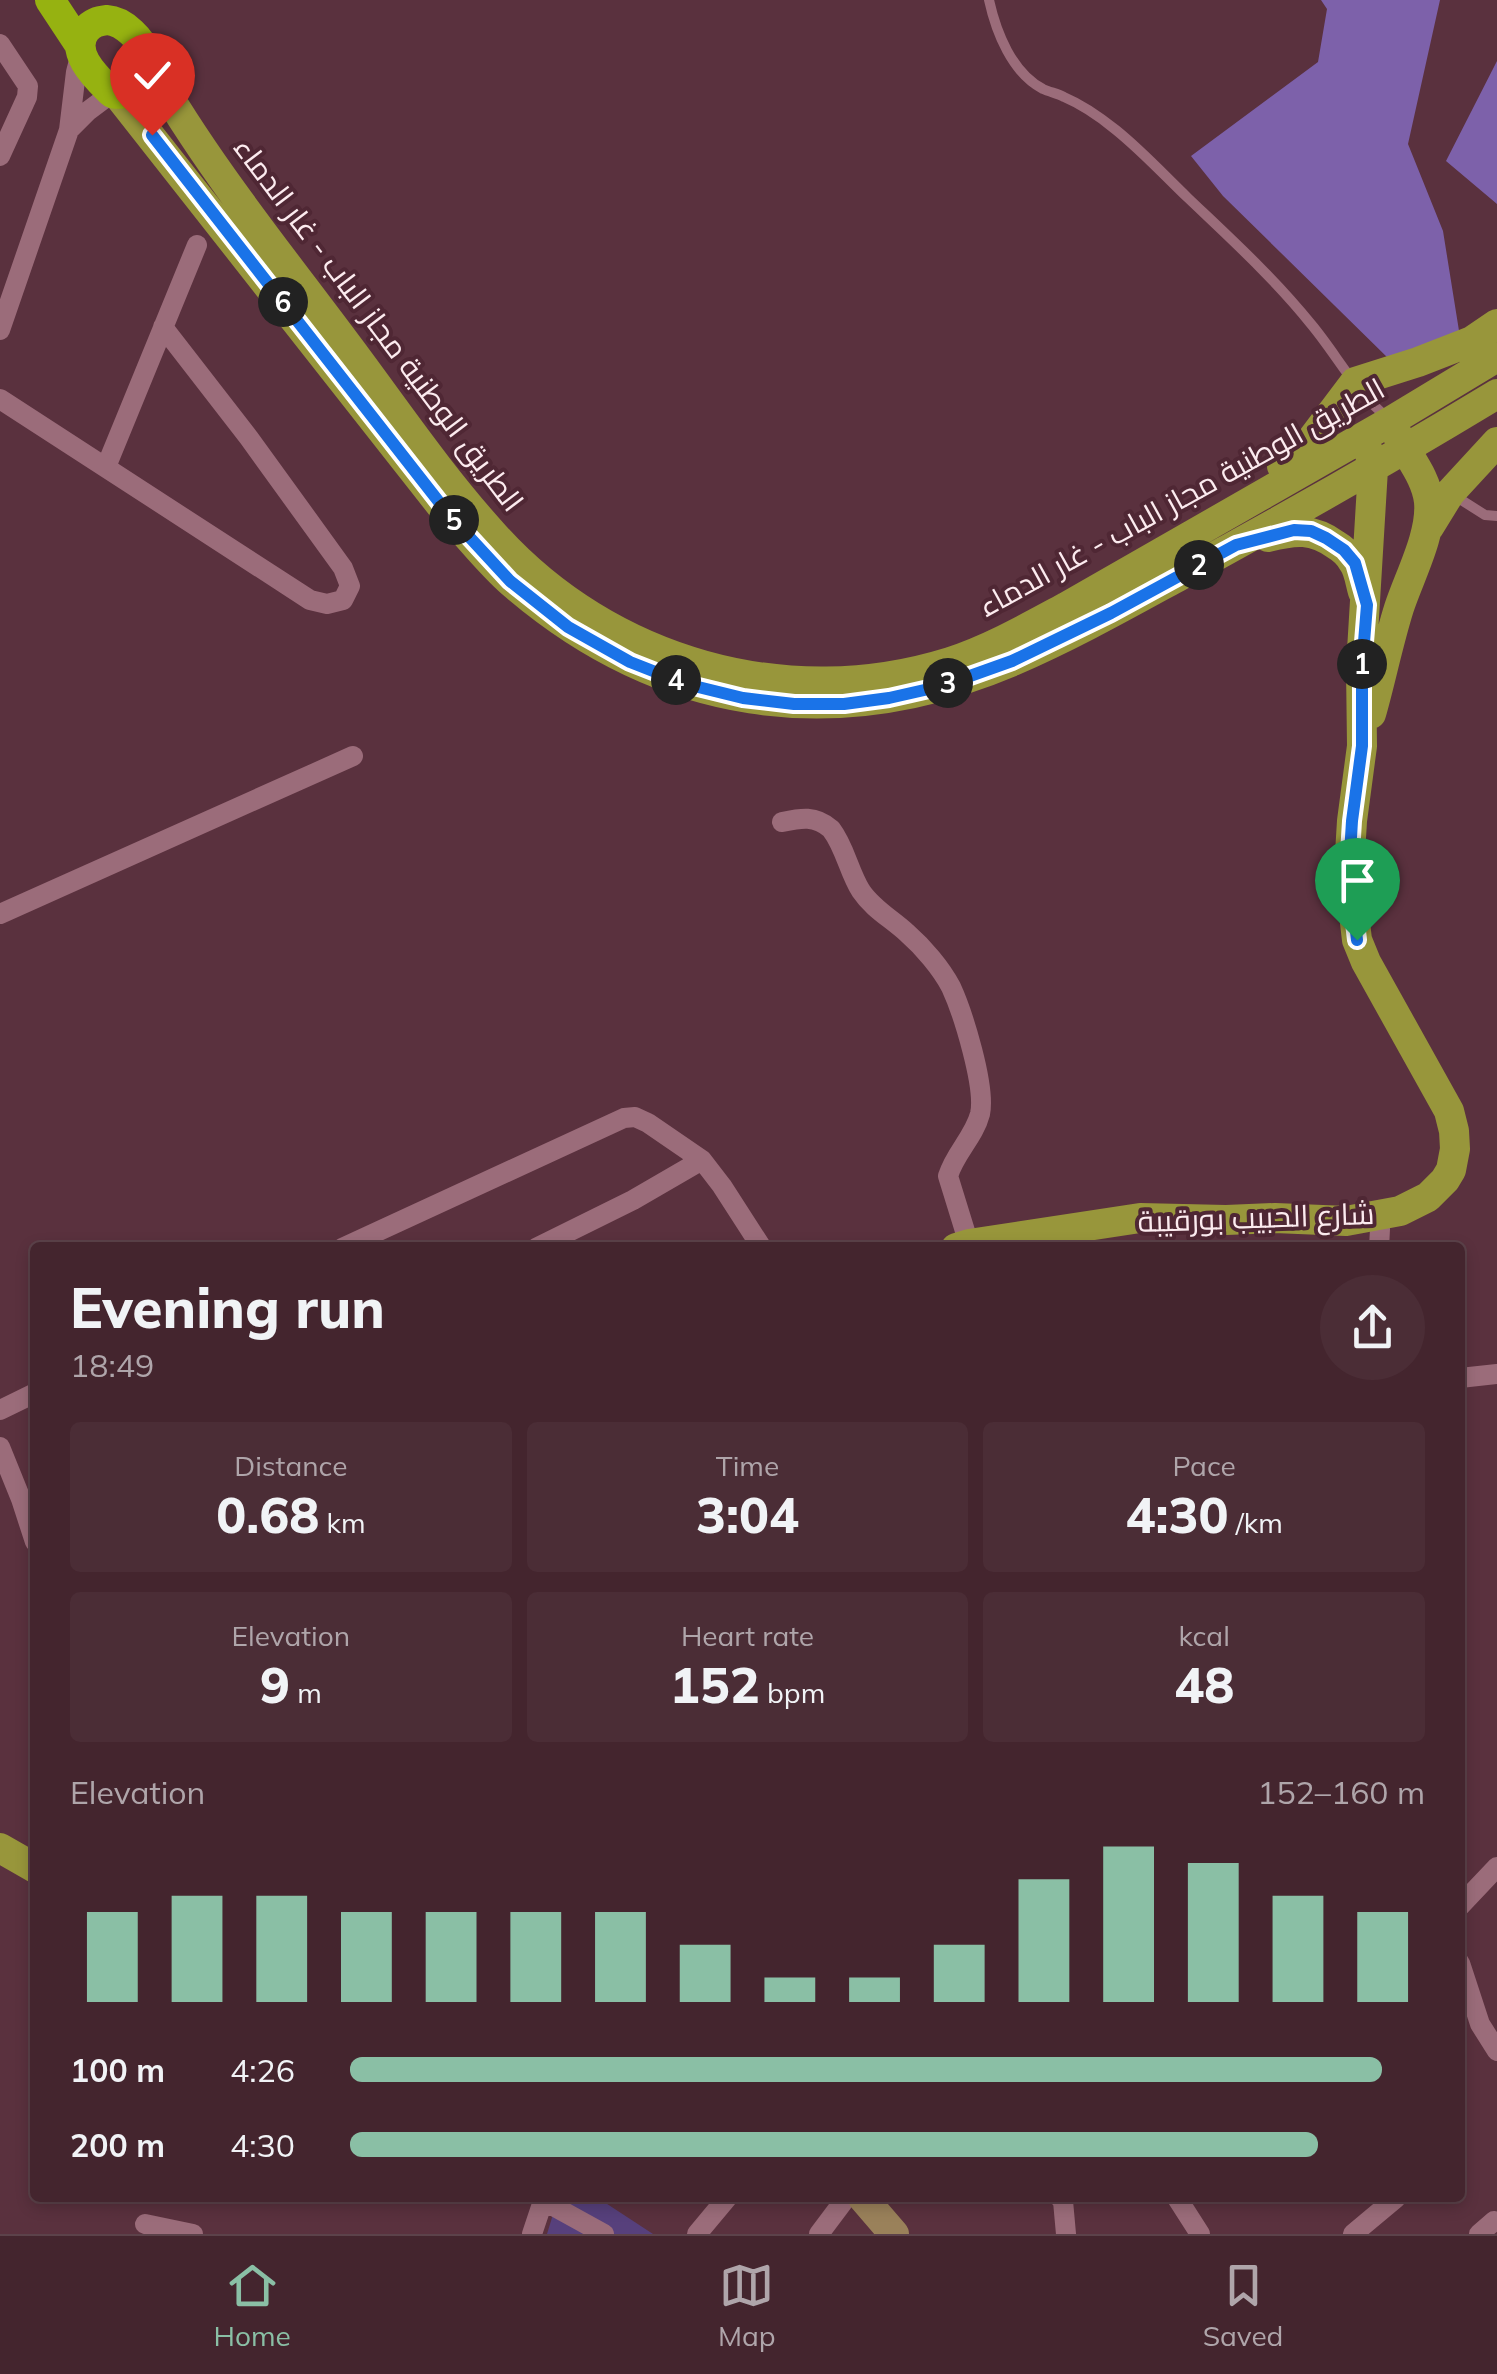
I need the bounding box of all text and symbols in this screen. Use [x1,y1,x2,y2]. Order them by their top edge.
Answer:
pin [110,33,195,136]
icon: check [125,48,180,103]
street label: الطريق الوطنية مجاز الباب - غار الدماء [226,129,532,519]
pin: 6 [258,277,308,327]
text: 6 [275,284,291,319]
street label: الطريق الوطنية مجاز الباب - غار الدماء [971,369,1391,625]
pin: 5 [429,495,479,545]
text: 5 [446,502,462,537]
pin: 2 [1174,540,1224,590]
text: 2 [1191,547,1207,582]
pin: 1 [1337,639,1387,689]
text: 1 [1354,646,1370,681]
pin: 4 [651,655,701,705]
pin: 3 [923,658,973,708]
text: 4 [668,662,684,697]
text: 3 [940,665,956,700]
pin [1315,838,1400,941]
icon: arrive [1330,853,1385,908]
street label: شارع الحبيب بورقيبة [1137,1194,1375,1242]
text: Evening run [70,1273,385,1342]
button: share [1320,1275,1425,1380]
text: 18:49 [70,1345,154,1385]
text: Distance [234,1448,347,1483]
text: Time [716,1448,779,1483]
text: Pace [1173,1448,1236,1483]
text: 0.68 [216,1483,319,1546]
text: 3:04 [696,1483,799,1546]
text: 4:30 [1126,1483,1229,1546]
text: km [319,1505,365,1540]
text: /km [1229,1505,1283,1540]
text: Elevation [232,1618,350,1653]
text: Heart rate [681,1618,814,1653]
text: kcal [1179,1618,1230,1653]
text: 9 [260,1653,290,1716]
text: 152 [670,1653,760,1716]
text: 48 [1174,1653,1234,1716]
text: m [290,1675,322,1710]
text: bpm [760,1675,825,1710]
text: Elevation [70,1772,205,1812]
text: 152–160 m [1257,1772,1425,1812]
text: 100 m [70,2050,165,2090]
text: 4:26 [230,2050,295,2090]
text: 200 m [70,2125,165,2165]
text: 4:30 [230,2125,295,2165]
tab: Home [214,2258,291,2353]
tab: Map [718,2258,776,2353]
tab: Saved [1203,2258,1283,2353]

